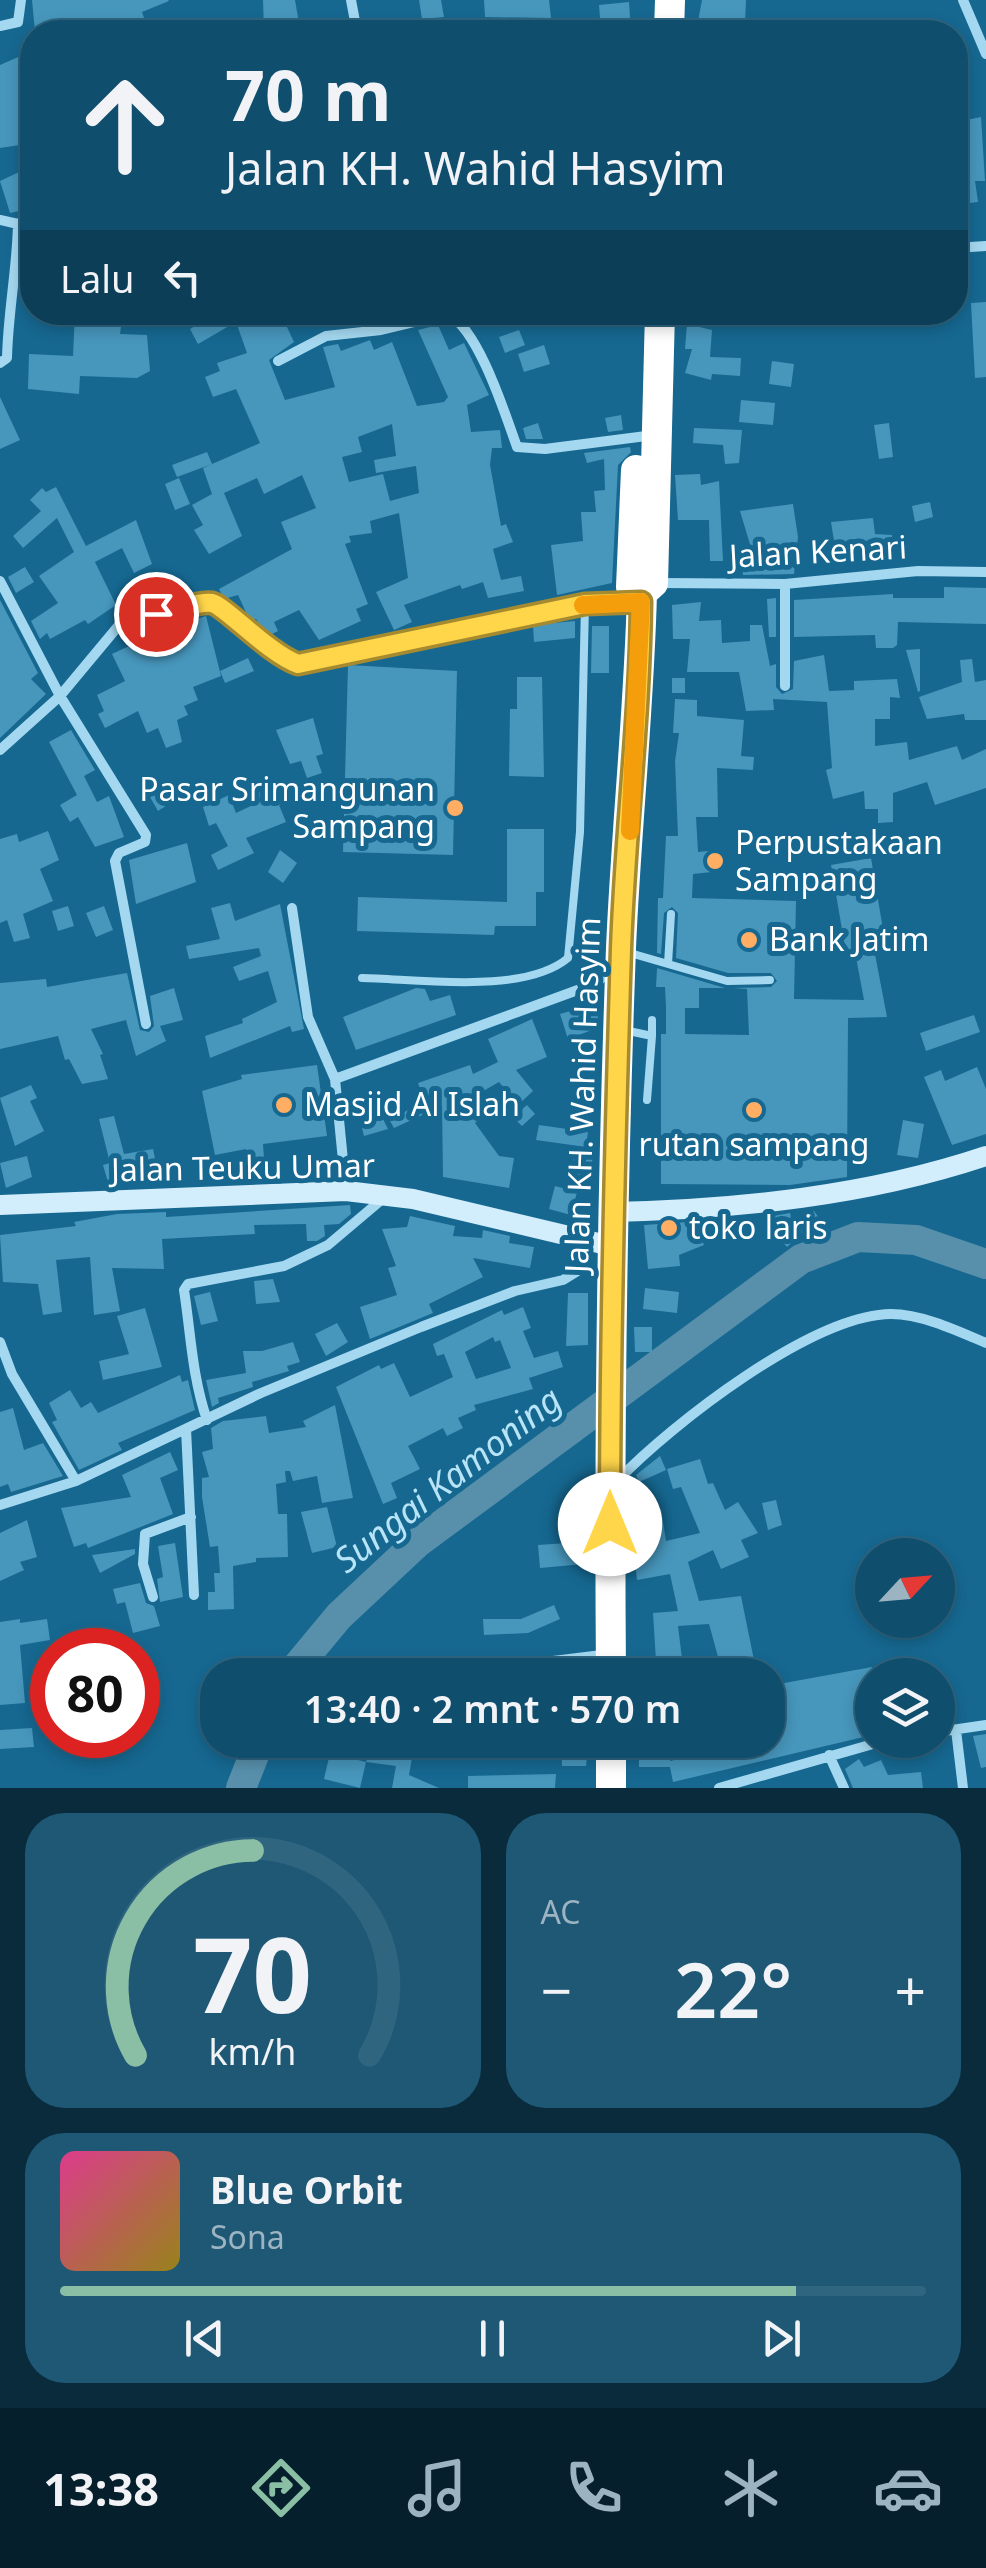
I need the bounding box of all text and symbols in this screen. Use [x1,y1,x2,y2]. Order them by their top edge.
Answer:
text: 70 m [225,46,392,142]
icon: ahead [60,60,190,190]
text: Jalan KH. Wahid Hasyim [225,137,726,198]
icon: left [155,250,210,305]
text: Lalu [60,252,135,304]
street label: Jalan Kenari [725,524,908,577]
pin [114,572,199,657]
icon: arrive [129,587,184,642]
place label: Pasar Srimangunan Sampang [139,767,435,847]
marker: Pasar Srimangunan Sampang [444,797,466,819]
place label: Perpustakaan Sampang [735,820,943,900]
marker: Perpustakaan Sampang [704,850,726,872]
street label: Jalan KH. Wahid Hasyim [554,916,609,1277]
place label: Bank Jatim [769,917,929,960]
marker: Bank Jatim [738,929,760,951]
place label: Masjid Al Islah [304,1082,520,1125]
marker: Masjid Al Islah [273,1094,295,1116]
marker: rutan sampang [743,1099,765,1121]
place label: rutan sampang [639,1122,869,1165]
street label: Jalan Teuku Umar [108,1143,375,1190]
place label: toko laris [689,1205,828,1248]
marker: toko laris [658,1217,680,1239]
water label: Sungai Kamoning [324,1375,570,1582]
position arrow [558,1472,662,1576]
north arrow [855,1538,955,1638]
map controls [855,1538,955,1758]
speed limit sign: 80 [30,1628,160,1758]
button: layers [855,1658,955,1758]
text: 13:40 · 2 mnt · 570 m [304,1682,681,1734]
text: AC [541,1890,581,1933]
text: 70 [193,1902,312,2043]
text: 22° [674,1938,792,2040]
text: − [541,1952,572,2027]
text: + [895,1952,926,2027]
text: km/h [209,2027,297,2075]
text: Blue Orbit [210,2163,403,2215]
text: Sona [210,2215,285,2258]
icon: previous [177,2311,232,2366]
icon: pause [465,2311,520,2366]
icon: next [754,2311,809,2366]
icon: directions [246,2453,316,2523]
icon: music [402,2453,472,2523]
icon: phone [559,2453,629,2523]
icon: climate [716,2453,786,2523]
icon: car [873,2453,943,2523]
text: 13:38 [43,2458,159,2519]

